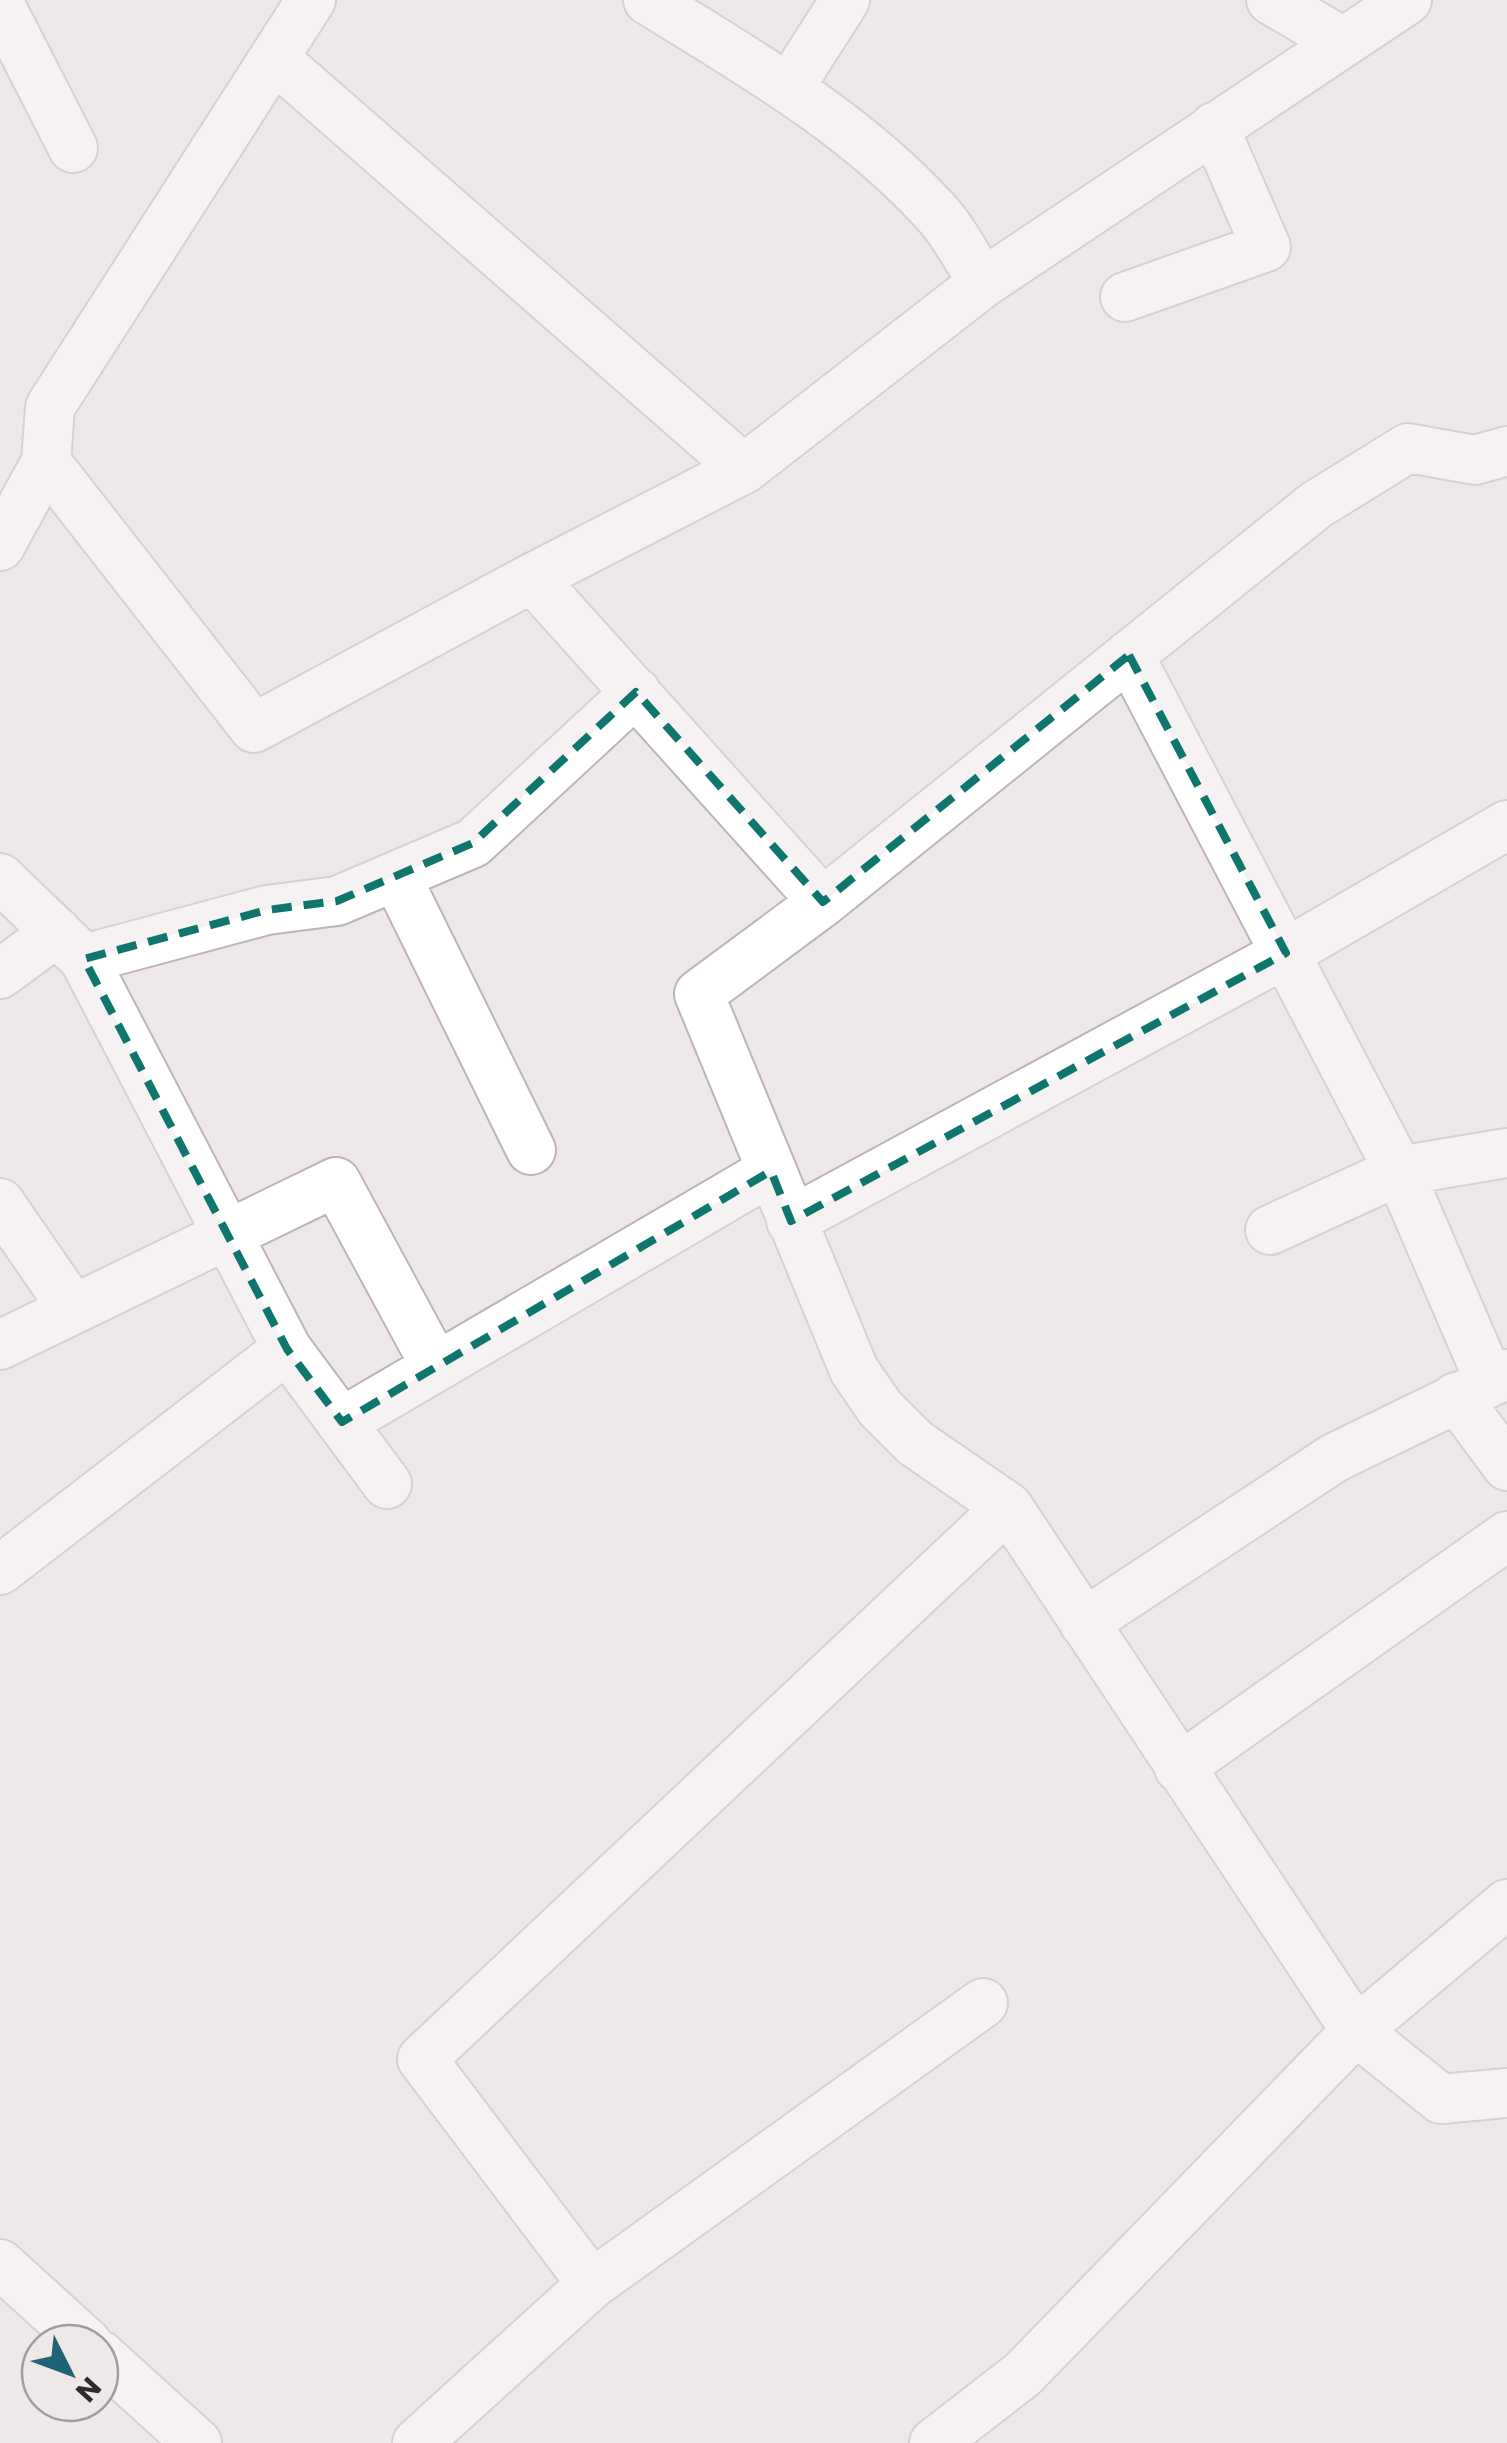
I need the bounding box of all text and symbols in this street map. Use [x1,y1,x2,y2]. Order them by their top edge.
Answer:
north arrow [20,2323,120,2423]
text: N [67,2369,110,2410]

